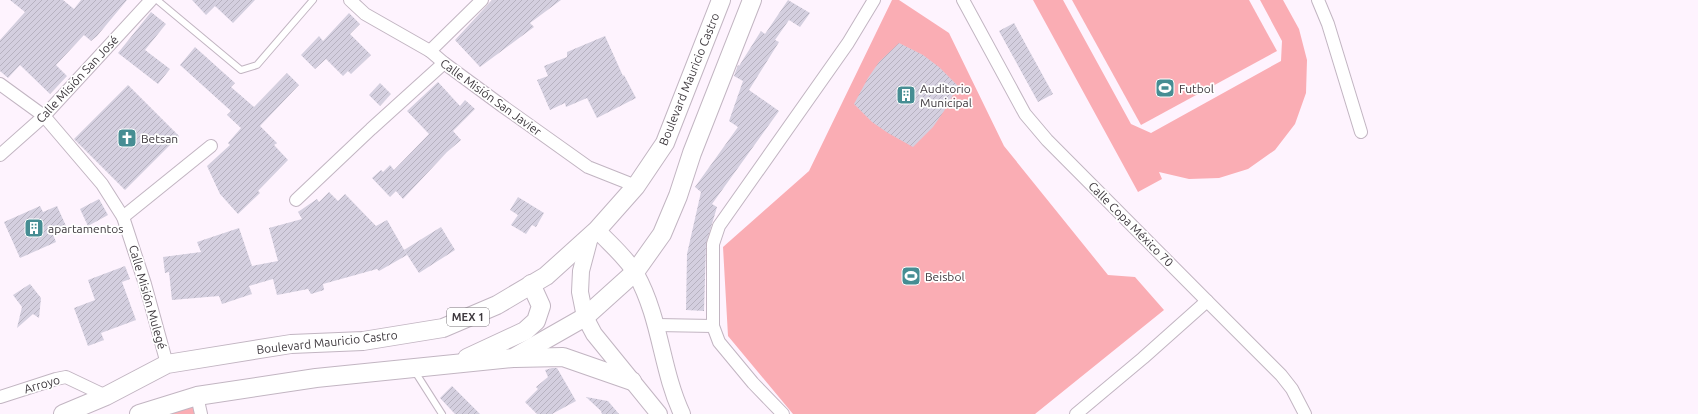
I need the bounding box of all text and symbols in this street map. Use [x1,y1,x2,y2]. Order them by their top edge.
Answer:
street label: Boulevard Mauricio Castro [656,11,722,147]
street label: Calle Misión San José [33,33,121,125]
street label: Calle Misión San Javier [438,56,544,138]
sports icon: Futbol [1154,77,1176,99]
place label: Auditorio Municipal [920,82,972,109]
place label: Futbol [1179,82,1214,95]
building icon: Auditorio Municipal [895,84,917,106]
church icon: Betsan [116,127,138,149]
place label: Betsan [141,132,178,145]
street label: Calle Copa México 70 [1086,179,1176,269]
building icon: apartamentos [23,217,45,239]
place label: apartamentos [48,222,124,235]
street label: Calle Misión Mulegé [127,243,169,351]
sports icon: Beisbol [900,265,922,287]
place label: Beisbol [925,270,965,283]
road number: MEX 1 [447,308,489,326]
street label: Boulevard Mauricio Castro [256,328,398,356]
street label: Arroyo [23,373,61,395]

